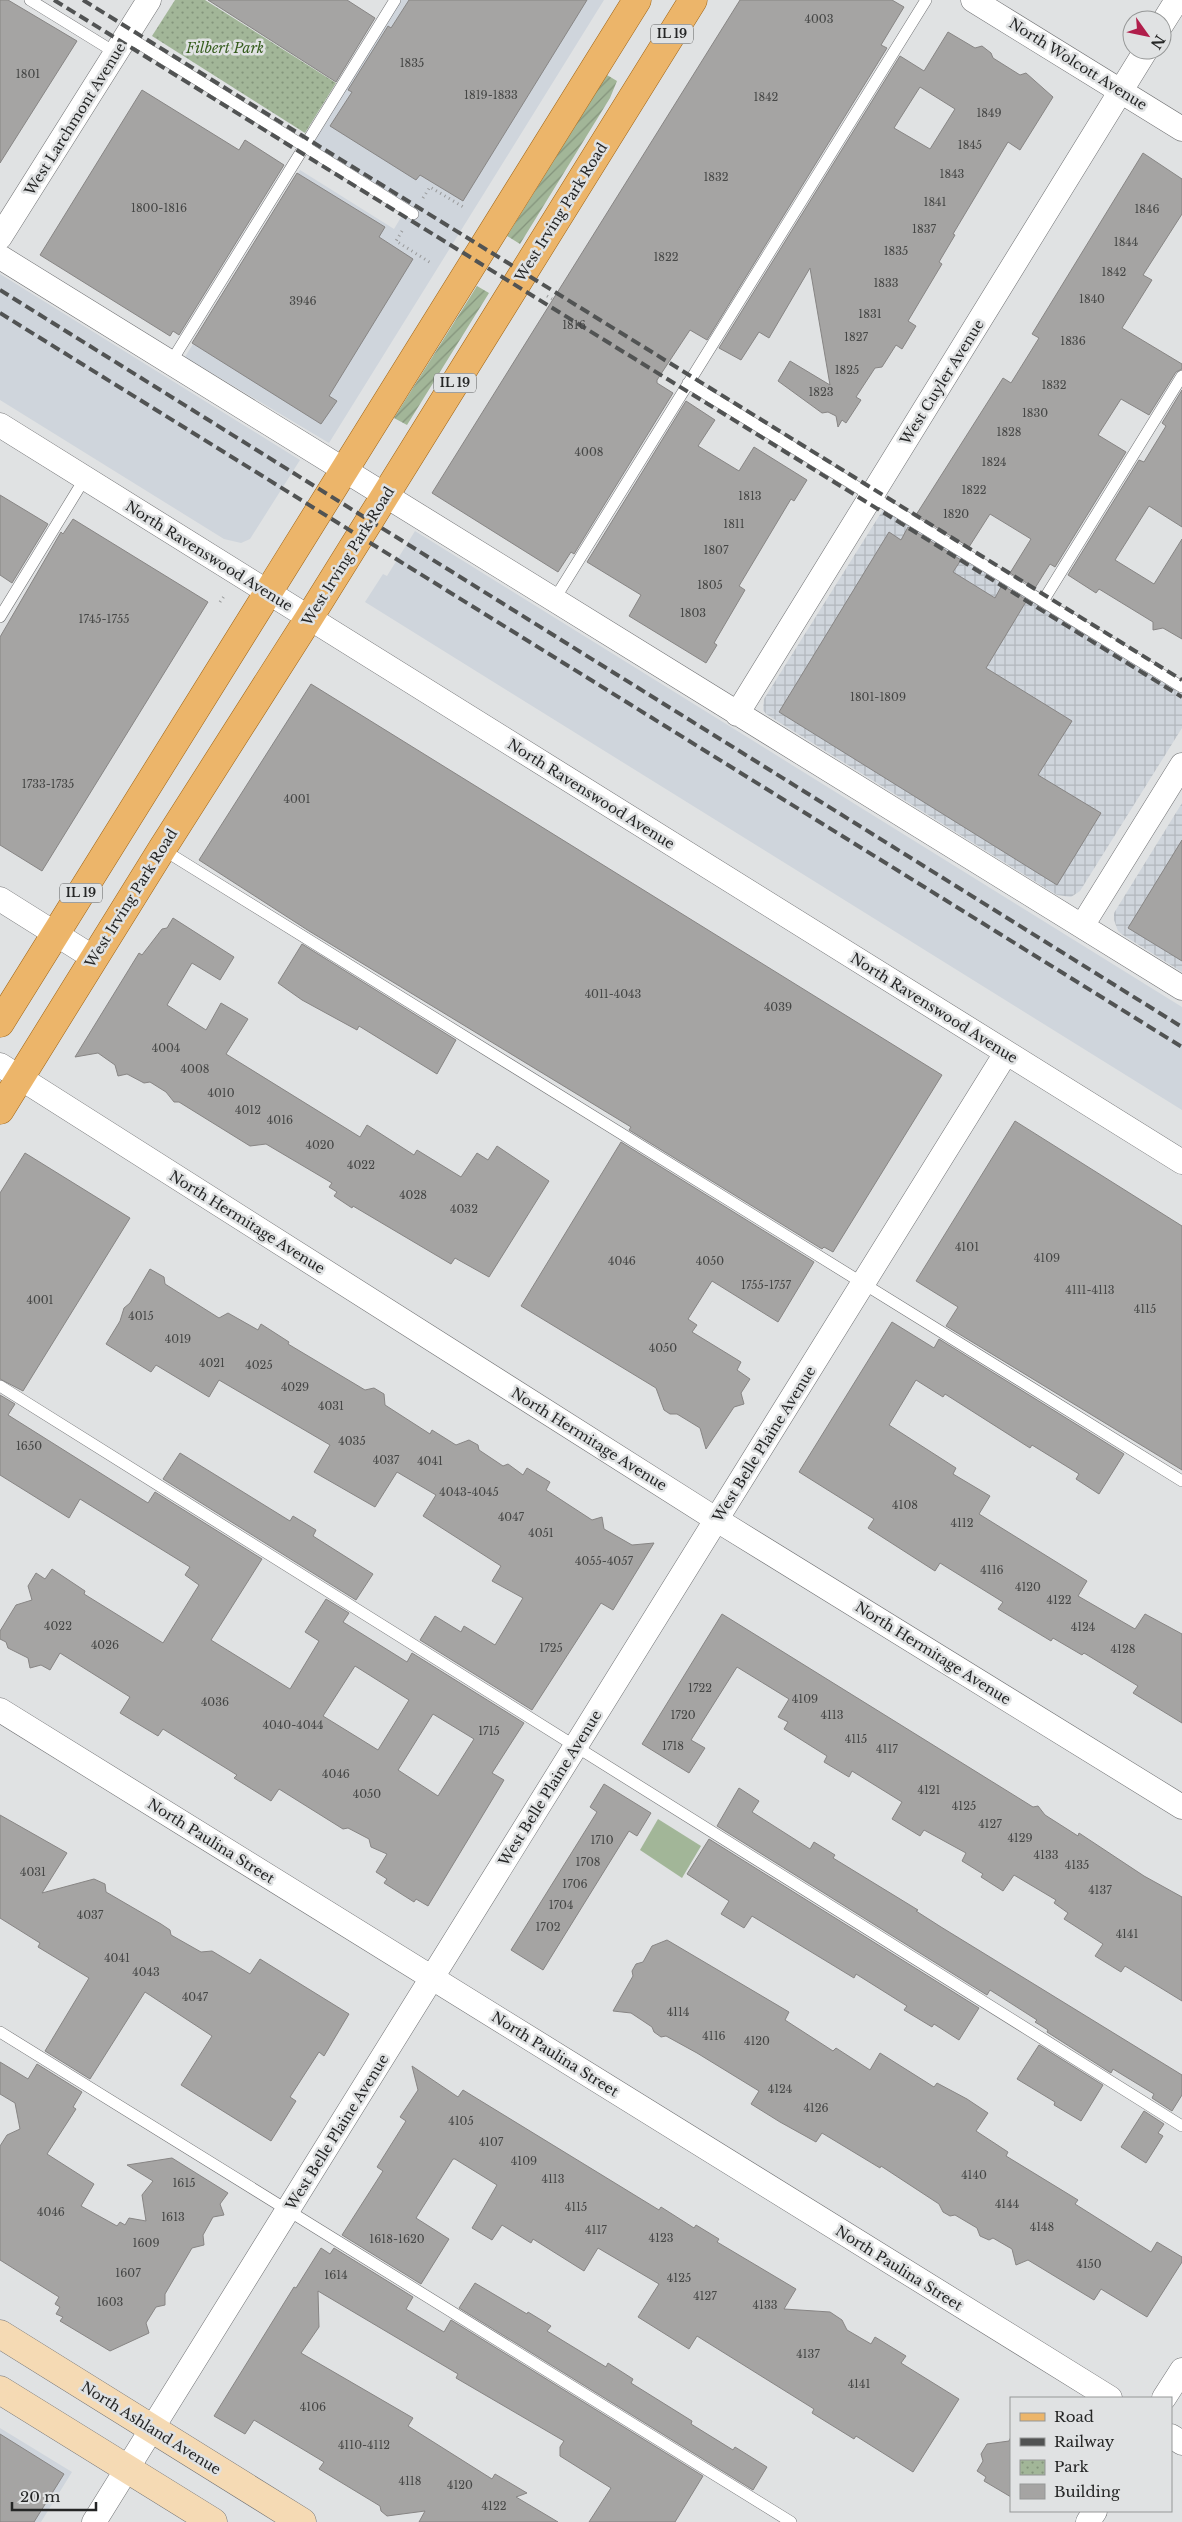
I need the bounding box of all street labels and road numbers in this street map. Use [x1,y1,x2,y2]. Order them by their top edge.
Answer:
street label: North Wolcott Avenue [1006,14,1150,114]
road number: IL 19 [651,24,693,44]
street label: West Larchmont Avenue [20,39,129,199]
street label: West Irving Park Road [510,139,611,286]
street label: West Cuyler Avenue [896,316,988,449]
road number: IL 19 [434,373,476,392]
street label: West Irving Park Road [297,483,398,630]
street label: North Ravenswood Avenue [122,497,296,615]
street label: North Ravenswood Avenue [504,735,678,853]
street label: West Irving Park Road [80,825,181,972]
road number: IL 19 [60,884,102,902]
street label: North Ravenswood Avenue [847,949,1021,1067]
street label: North Hermitage Avenue [166,1167,328,1277]
street label: West Belle Plaine Avenue [708,1363,819,1526]
street label: North Hermitage Avenue [508,1384,670,1494]
street label: North Hermitage Avenue [852,1598,1014,1708]
street label: West Belle Plaine Avenue [494,1707,605,1870]
street label: North Paulina Street [144,1795,278,1888]
street label: North Paulina Street [488,2008,622,2101]
street label: West Belle Plaine Avenue [281,2051,392,2214]
street label: North Paulina Street [832,2222,966,2315]
street label: North Ashland Avenue [78,2378,224,2478]

